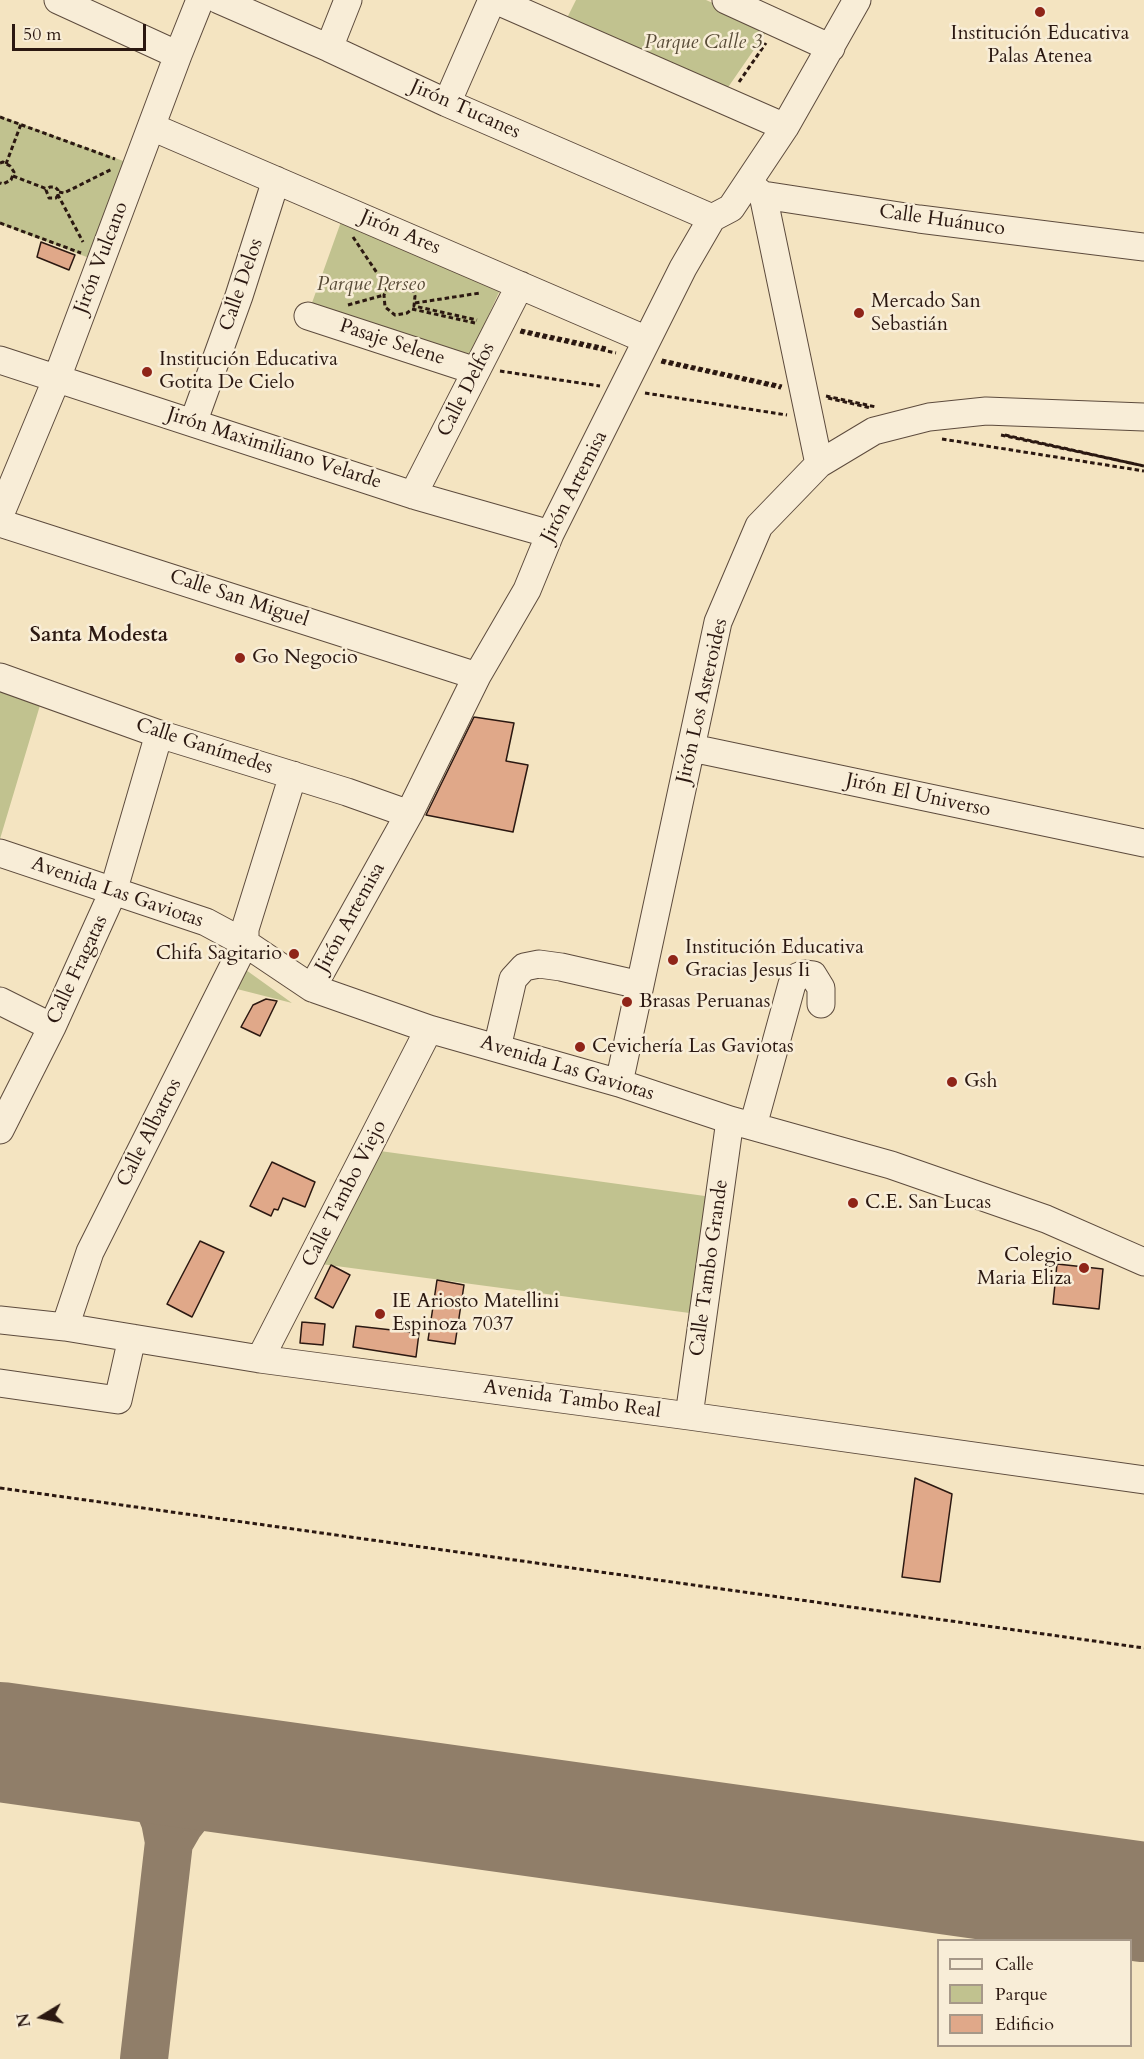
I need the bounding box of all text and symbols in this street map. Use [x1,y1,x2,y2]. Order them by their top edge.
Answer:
marker: Institución Educativa Palas Atenea [1033,5,1047,19]
scale bar [15,12,148,50]
text: 50 m [23,22,62,47]
place label: Institución Educativa Palas Atenea [951,22,1129,69]
park label: Parque Calle 3 [644,31,762,55]
street label: Jirón Tucanes [406,75,524,145]
street label: Jirón Vulcano [70,199,134,317]
street label: Calle Huánuco [877,200,1007,242]
street label: Jirón Ares [356,205,444,261]
street label: Calle Delos [215,235,269,335]
park label: Parque Perseo [317,273,425,297]
place label: Mercado San Sebastián [871,290,981,337]
marker: Mercado San Sebastián [852,306,866,320]
street label: Pasaje Selene [336,315,448,371]
street label: Calle Delfos [433,339,501,441]
place label: Institución Educativa Gotita De Cielo [159,348,338,395]
marker: Institución Educativa Gotita De Cielo [140,365,154,379]
street label: Jirón Maximiliano Velarde [164,403,384,495]
street label: Jirón Artemisa [537,427,613,547]
street label: Calle San Miguel [166,565,312,633]
street label: Jirón Los Asteroides [672,616,734,786]
district label: Santa Modesta [30,623,168,649]
place label: Go Negocio [252,646,358,670]
marker: Go Negocio [233,651,247,665]
street label: Calle Ganímedes [133,714,275,780]
street label: Jirón El Universo [843,769,993,823]
street label: Avenida Las Gaviotas [28,852,206,934]
street label: Jirón Artemisa [311,859,391,977]
street label: Calle Fragatas [42,912,114,1028]
place label: Institución Educativa Gracias Jesus Ii [685,936,864,983]
place label: Chifa Sagitario [156,942,282,966]
marker: Chifa Sagitario [287,947,301,961]
marker: Institución Educativa Gracias Jesus Ii [666,953,680,967]
place label: Brasas Peruanas [639,990,770,1014]
marker: Brasas Peruanas [620,995,634,1009]
street label: Avenida Las Gaviotas [477,1031,657,1107]
place label: Cevichería Las Gaviotas [592,1035,794,1059]
marker: Cevichería Las Gaviotas [573,1040,587,1054]
place label: Gsh [964,1070,997,1094]
street label: Calle Albatros [112,1075,188,1191]
marker: Gsh [945,1075,959,1089]
street label: Calle Tambo Viejo [298,1117,392,1271]
street label: Calle Tambo Grande [686,1178,734,1358]
place label: C.E. San Lucas [865,1191,991,1215]
marker: C.E. San Lucas [846,1196,860,1210]
place label: Colegio Maria Eliza [977,1244,1072,1291]
marker: Colegio Maria Eliza [1077,1261,1091,1275]
place label: IE Ariosto Matellini Espinoza 7037 [392,1290,559,1337]
marker: IE Ariosto Matellini Espinoza 7037 [373,1307,387,1321]
street label: Avenida Tambo Real [482,1376,662,1424]
legend [937,1939,1132,2047]
text: Calle [995,1952,1034,1977]
text: Parque [995,1982,1048,2007]
north arrow [12,1987,72,2047]
text: N [12,2011,36,2029]
text: Edificio [995,2012,1054,2037]

